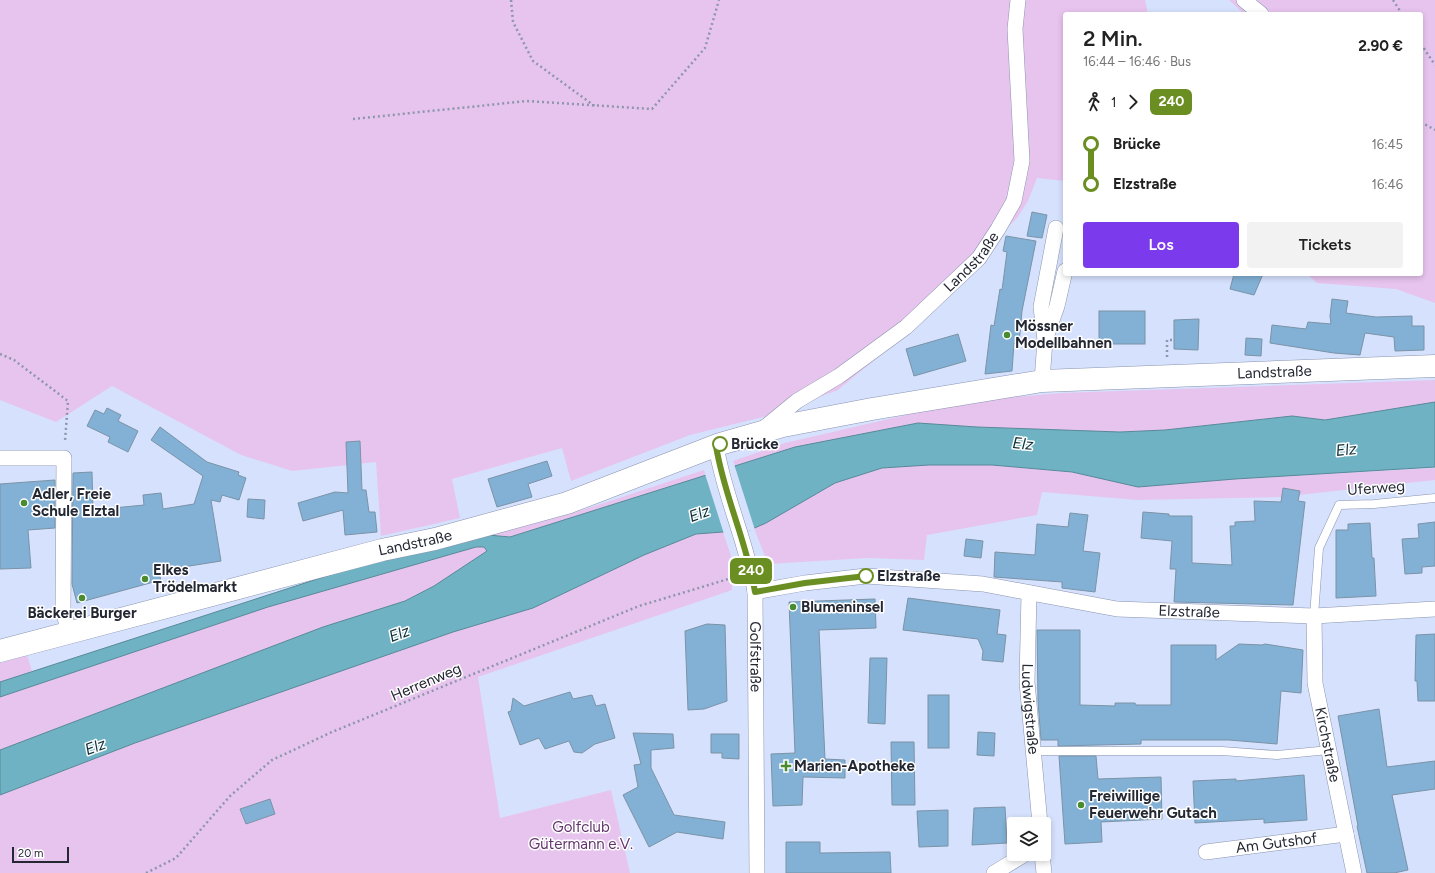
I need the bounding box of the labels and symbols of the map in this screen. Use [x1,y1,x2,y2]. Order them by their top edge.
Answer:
street label: Landstraße [940,228,1003,296]
place label: Mössner Modellbahnen [1015,317,1112,352]
marker: Mössner Modellbahnen [1002,330,1012,340]
street label: Landstraße [1237,362,1312,383]
water label: Elz [1012,433,1034,454]
place label: Brücke [731,435,779,453]
marker: Brücke [712,436,728,452]
water label: Elz [1335,439,1358,460]
street label: Uferweg [1346,477,1406,499]
place label: Adler, Freie Schule Elztal [32,485,119,520]
marker: Adler, Freie Schule Elztal [19,498,29,508]
water label: Elz [686,501,712,526]
street label: Landstraße [377,526,454,560]
line badge: 240 [728,558,774,584]
place label: Elkes Trödelmarkt [153,561,237,596]
place label: Elzstraße [877,567,941,585]
marker: Elzstraße [858,568,874,584]
marker: Elkes Trödelmarkt [140,574,150,584]
marker: Bäckerei Burger [77,593,87,603]
place label: Blumeninsel [801,598,884,616]
street label: Elzstraße [1158,601,1220,622]
marker: Blumeninsel [788,602,798,612]
place label: Bäckerei Burger [27,604,137,622]
water label: Elz [386,621,412,646]
street label: Golfstraße [746,621,765,692]
street label: Herrenweg [388,659,464,705]
street label: Ludwigstraße [1018,663,1043,755]
street label: Kirchstraße [1311,706,1344,784]
water label: Elz [82,734,108,759]
place label: Marien-Apotheke [794,757,915,775]
marker: Marien-Apotheke [781,761,791,771]
place label: Freiwillige Feuerwehr Gutach [1089,787,1217,822]
marker: Freiwillige Feuerwehr Gutach [1076,800,1086,810]
park label: Golfclub Gütermann e.V. [529,818,633,853]
street label: Am Gutshof [1235,829,1319,857]
scale bar [12,845,69,864]

